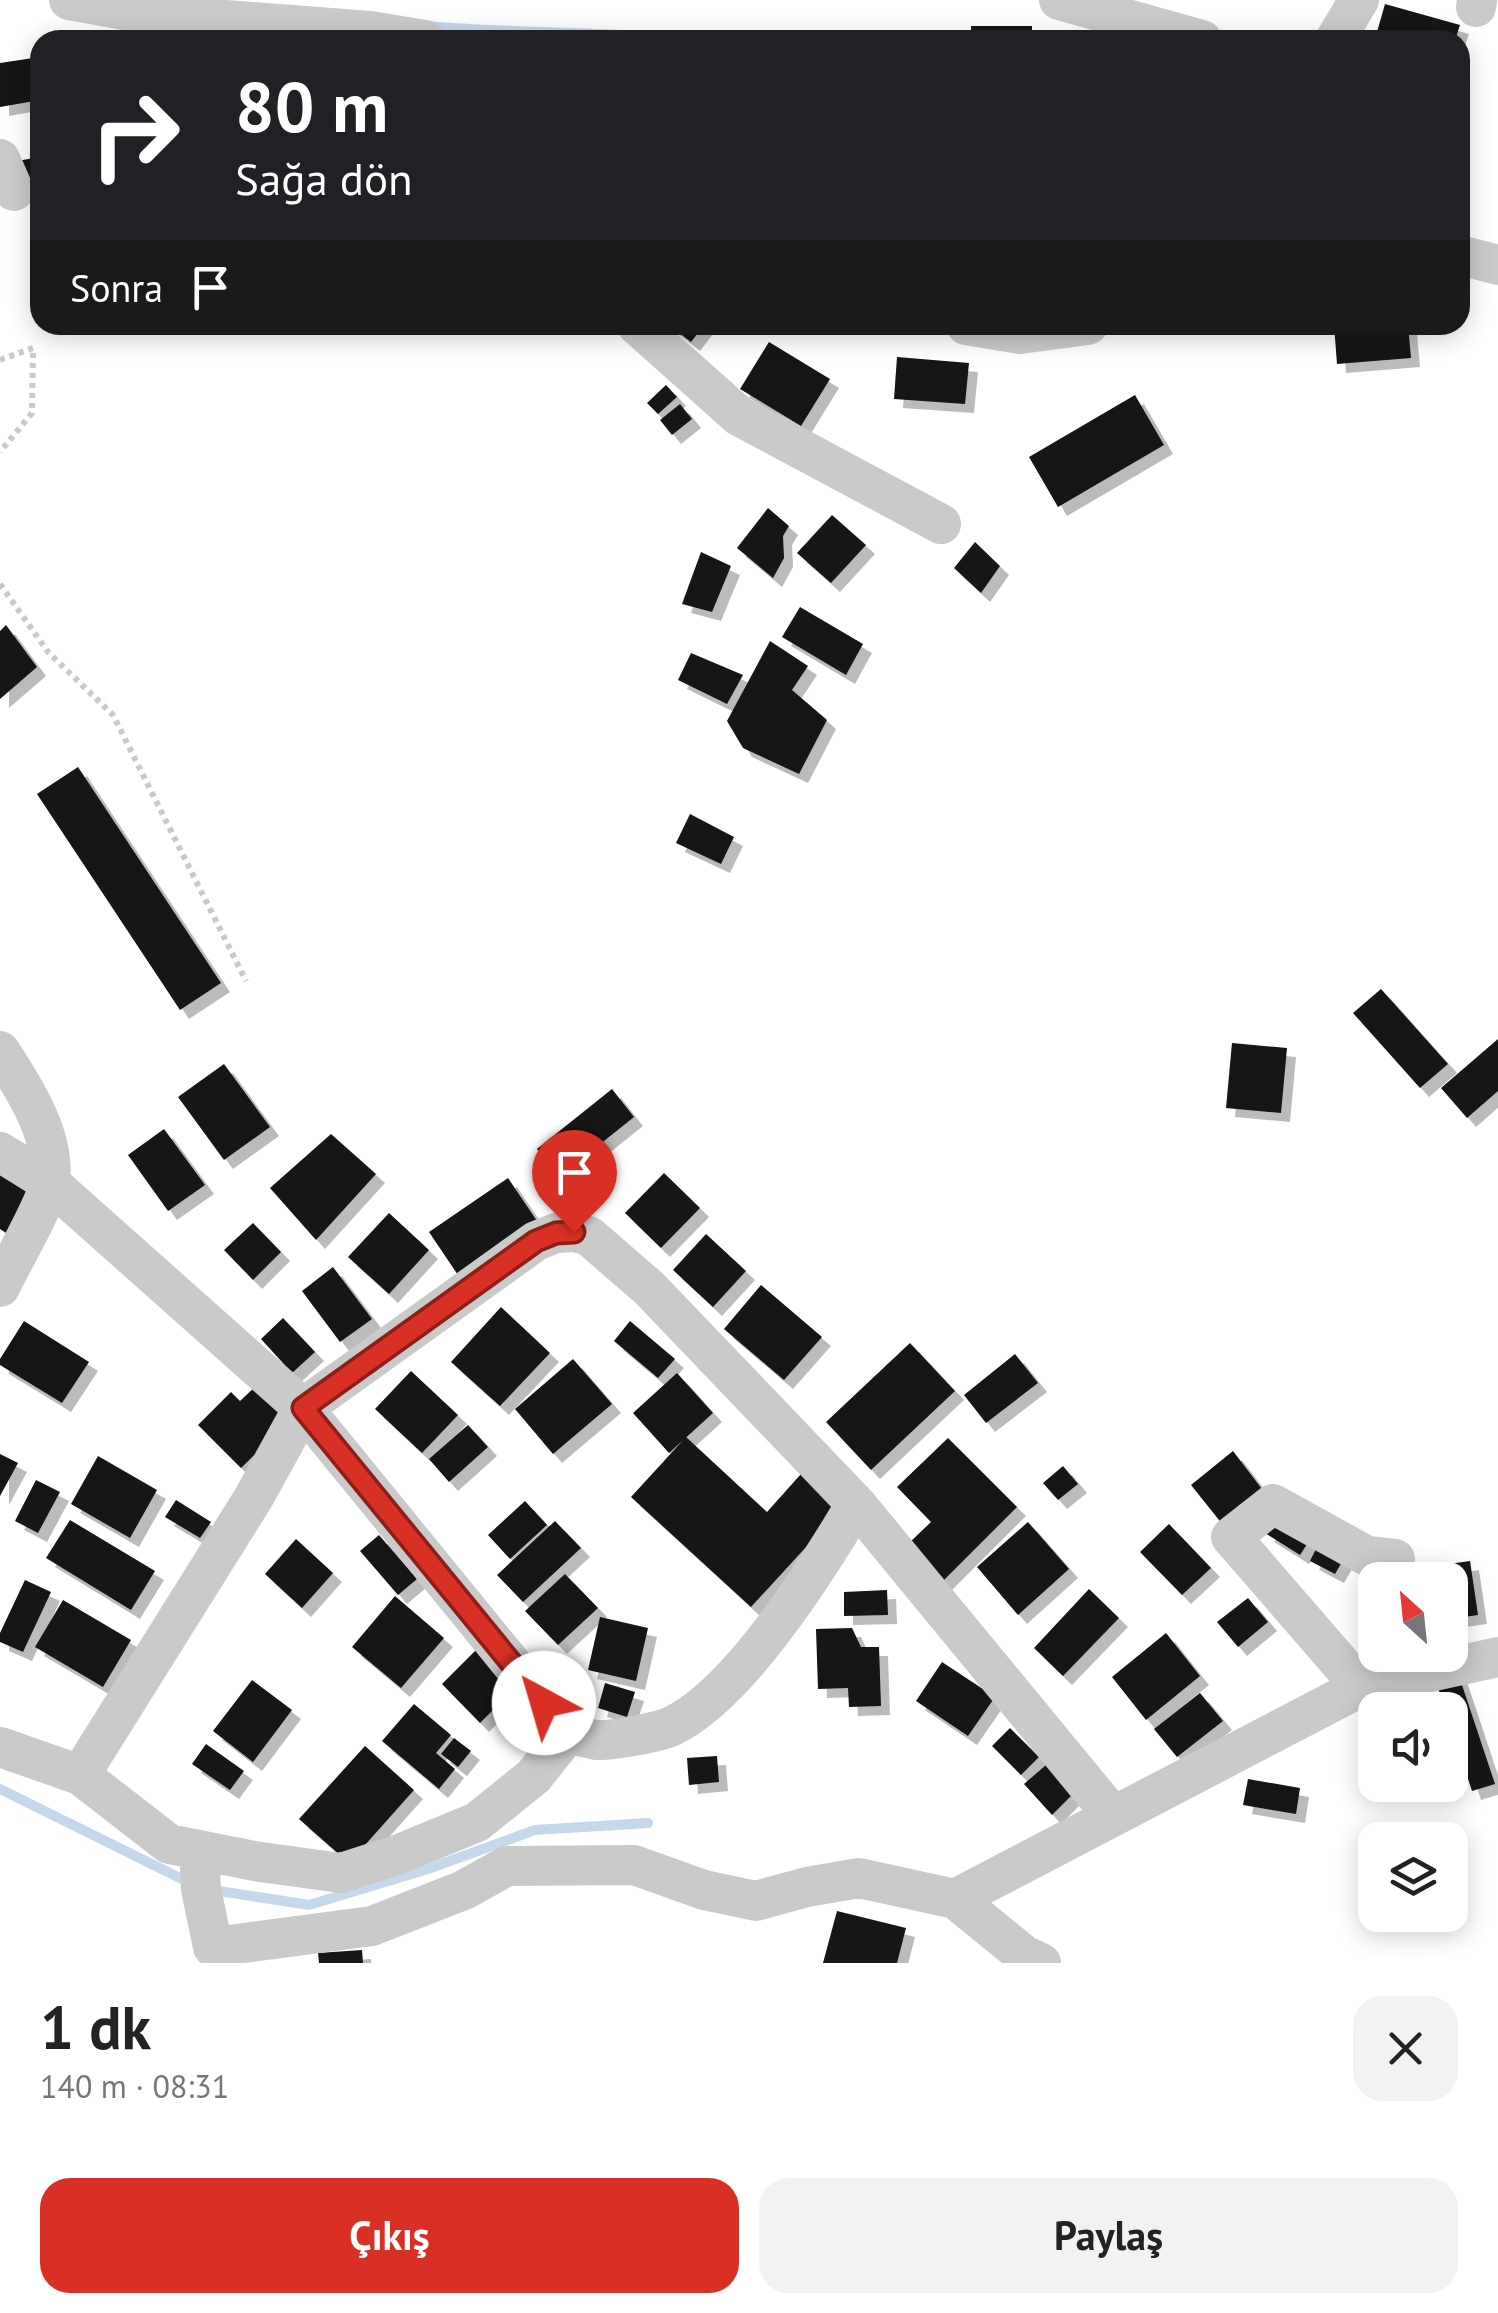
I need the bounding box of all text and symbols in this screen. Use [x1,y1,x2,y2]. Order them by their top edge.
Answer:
text: 80 m [235,61,388,151]
icon: right [70,70,200,200]
text: Sağa dön [235,149,413,207]
icon: arrive [183,260,238,315]
text: Sonra [70,263,163,312]
pin [532,1130,617,1233]
icon: arrive [547,1145,602,1200]
north arrow [1358,1562,1468,1672]
map controls [1358,1562,1468,1932]
position arrow [492,1651,596,1755]
button: sound [1358,1692,1468,1802]
button: layers [1358,1822,1468,1932]
text: 1 dk [40,1988,151,2066]
button: close [1353,1996,1458,2101]
text: 140 m · 08:31 [40,2065,229,2107]
button: Çıkış [40,2178,739,2293]
button: Paylaş [759,2178,1458,2293]

